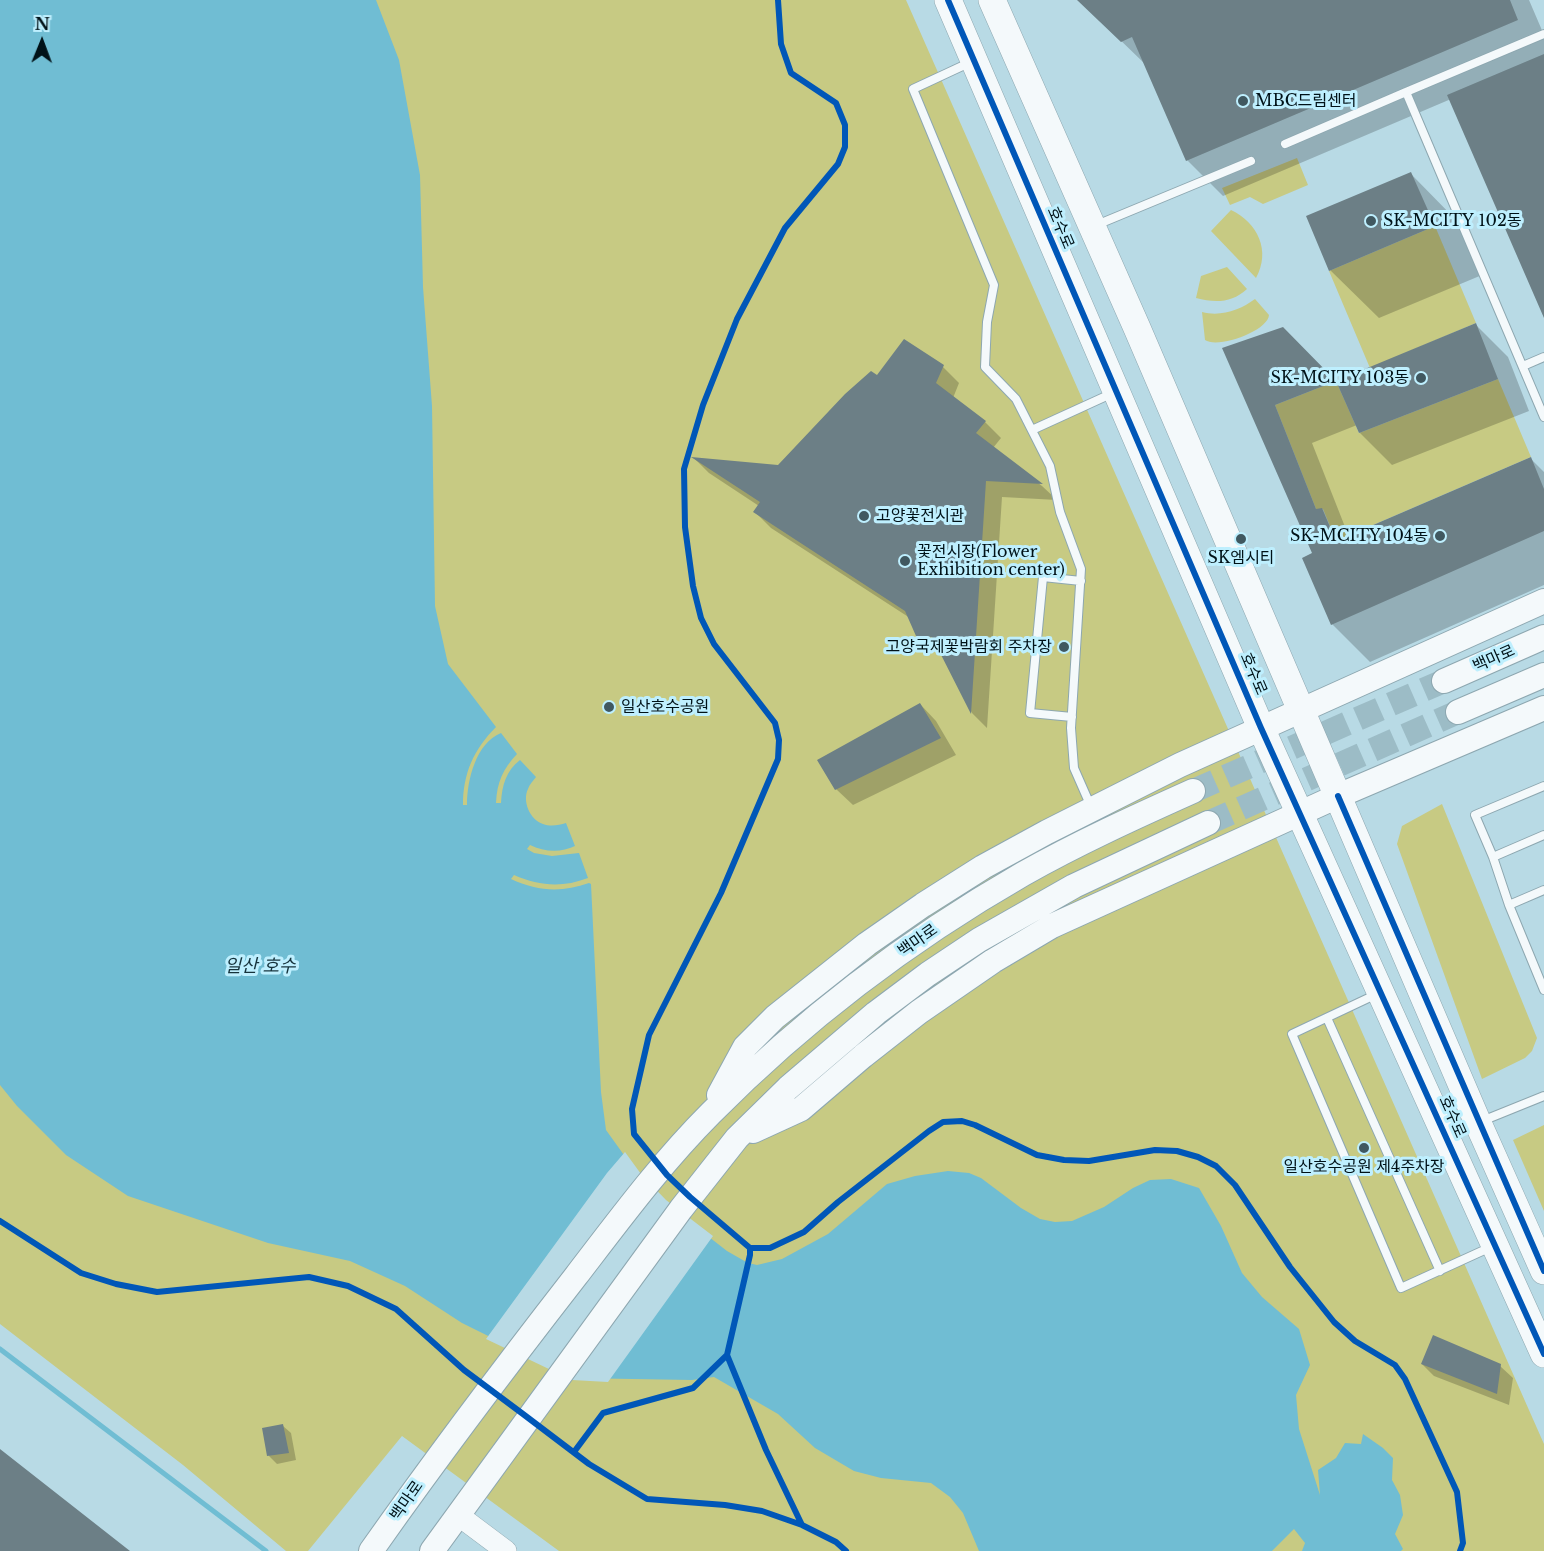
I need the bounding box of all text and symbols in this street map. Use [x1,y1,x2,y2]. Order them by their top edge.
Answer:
north arrow [12,12,72,72]
text: N [35,14,50,34]
place label: MBC드림센터 [1255,91,1356,111]
marker: MBC드림센터 [1236,94,1250,108]
street label: 호수로 [1043,204,1077,252]
place label: SK-MCITY 102동 [1383,211,1522,231]
marker: SK-MCITY 102동 [1364,214,1378,228]
place label: SK-MCITY 103동 [1270,368,1409,388]
marker: SK-MCITY 103동 [1414,371,1428,385]
place label: 고양꽃전시관 [876,506,964,526]
marker: 고양꽃전시관 [857,509,871,523]
place label: SK-MCITY 104동 [1290,526,1428,546]
marker: SK-MCITY 104동 [1433,529,1447,543]
marker: SK엠시티 [1234,532,1248,546]
place label: 꽃전시장(Flower Exhibition center) [917,542,1065,580]
place label: SK엠시티 [1208,548,1274,568]
marker: 꽃전시장(Flower Exhibition center) [898,554,912,568]
place label: 고양국제꽃박람회 주차장 [885,637,1052,657]
marker: 고양국제꽃박람회 주차장 [1057,640,1071,654]
street label: 백마로 [1470,641,1518,677]
street label: 호수로 [1236,650,1270,698]
place label: 일산호수공원 [621,697,709,717]
marker: 일산호수공원 [602,700,616,714]
street label: 백마로 [894,920,942,962]
water label: 일산 호수 [224,956,296,978]
street label: 호수로 [1434,1093,1470,1141]
marker: 일산호수공원 제4주차장 [1357,1141,1371,1155]
place label: 일산호수공원 제4주차장 [1283,1157,1445,1177]
street label: 백마로 [386,1477,428,1525]

